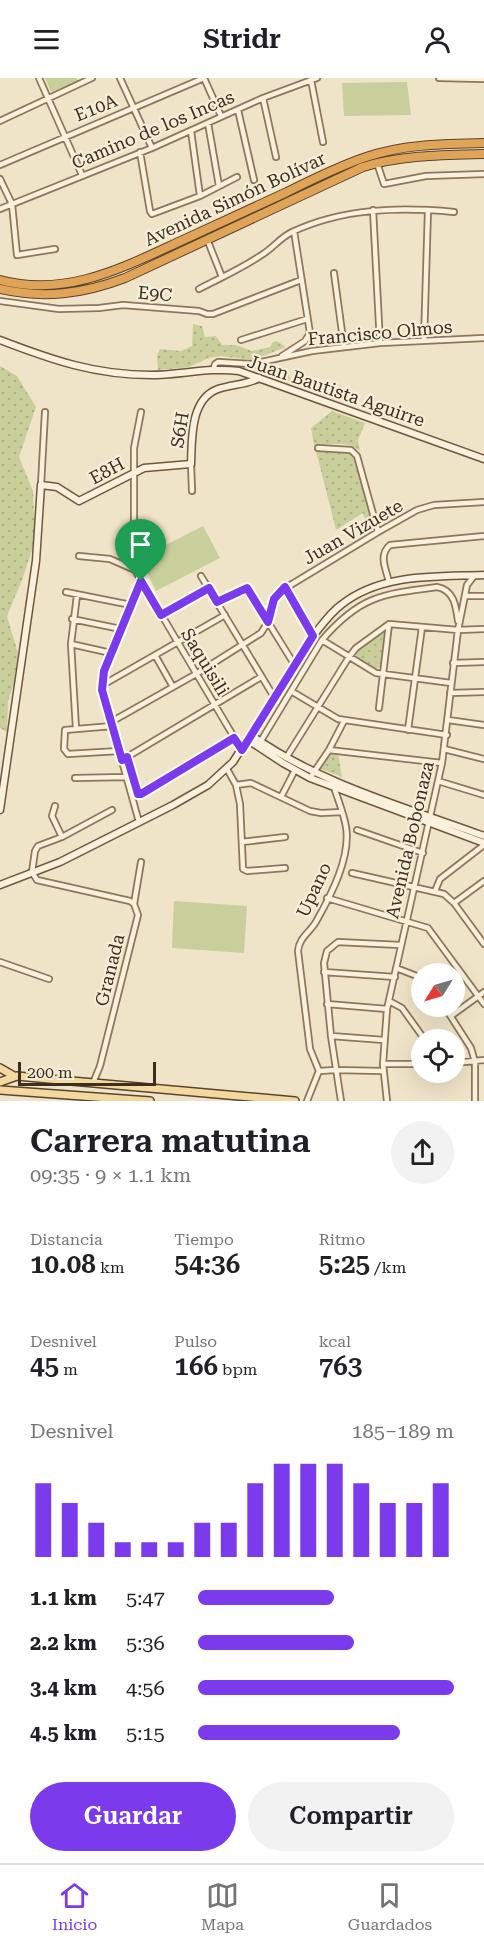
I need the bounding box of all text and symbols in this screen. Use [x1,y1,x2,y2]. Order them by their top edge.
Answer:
icon: menu [30,23,63,56]
text: Stridr [203,23,281,55]
icon: person [421,23,454,56]
street label: Camino de los Incas [68,86,237,173]
street label: E10A [71,89,121,126]
street label: Avenida Simón Bolívar [141,147,329,250]
street label: E9C [137,282,173,305]
street label: Francisco Olmos [307,316,453,349]
street label: Juan Bautista Aguirre [245,350,428,431]
street label: S6H [166,410,193,449]
street label: E8H [86,453,128,488]
street label: Juan Vizuete [299,495,406,569]
pin [115,519,166,581]
icon: arrive [124,528,157,561]
street label: Saquisili [177,624,234,700]
street label: Avenida Bobonaza [381,759,438,921]
street label: Upano [292,859,335,921]
street label: Granada [90,931,129,1008]
north arrow [411,963,465,1017]
map controls [411,963,465,1083]
button: locate [411,1029,465,1083]
scale bar [18,1059,156,1086]
text: 200 m [27,1063,73,1082]
text: Carrera matutina [30,1121,310,1160]
button: share [391,1121,454,1184]
text: 09:35 · 9 × 1.1 km [30,1163,191,1187]
text: Distancia [30,1230,103,1249]
text: Tiempo [174,1230,234,1249]
text: Ritmo [319,1230,365,1249]
text: 10.08 [30,1249,96,1279]
text: 54:36 [174,1249,240,1279]
text: 5:25 [319,1249,370,1279]
text: km [96,1258,125,1277]
text: /km [370,1258,406,1277]
text: Desnivel [30,1332,97,1351]
text: Pulso [174,1332,217,1351]
text: kcal [319,1332,351,1351]
text: 45 [30,1351,59,1381]
text: 166 [174,1351,218,1381]
text: 763 [319,1351,362,1381]
text: m [59,1360,78,1379]
text: bpm [218,1360,257,1379]
text: Desnivel [30,1419,113,1443]
text: 185–189 m [351,1419,454,1443]
text: 1.1 km [30,1586,97,1610]
text: 5:47 [126,1586,165,1610]
text: 2.2 km [30,1631,97,1655]
text: 5:36 [126,1631,165,1655]
text: 3.4 km [30,1676,97,1700]
text: 4:56 [126,1676,165,1700]
text: 4.5 km [30,1721,97,1745]
text: 5:15 [126,1721,165,1745]
button: Guardar [30,1782,236,1851]
button: Compartir [248,1782,454,1851]
tab: Inicio [52,1879,97,1934]
tab: Mapa [201,1879,244,1934]
tab: Guardados [348,1879,432,1934]

